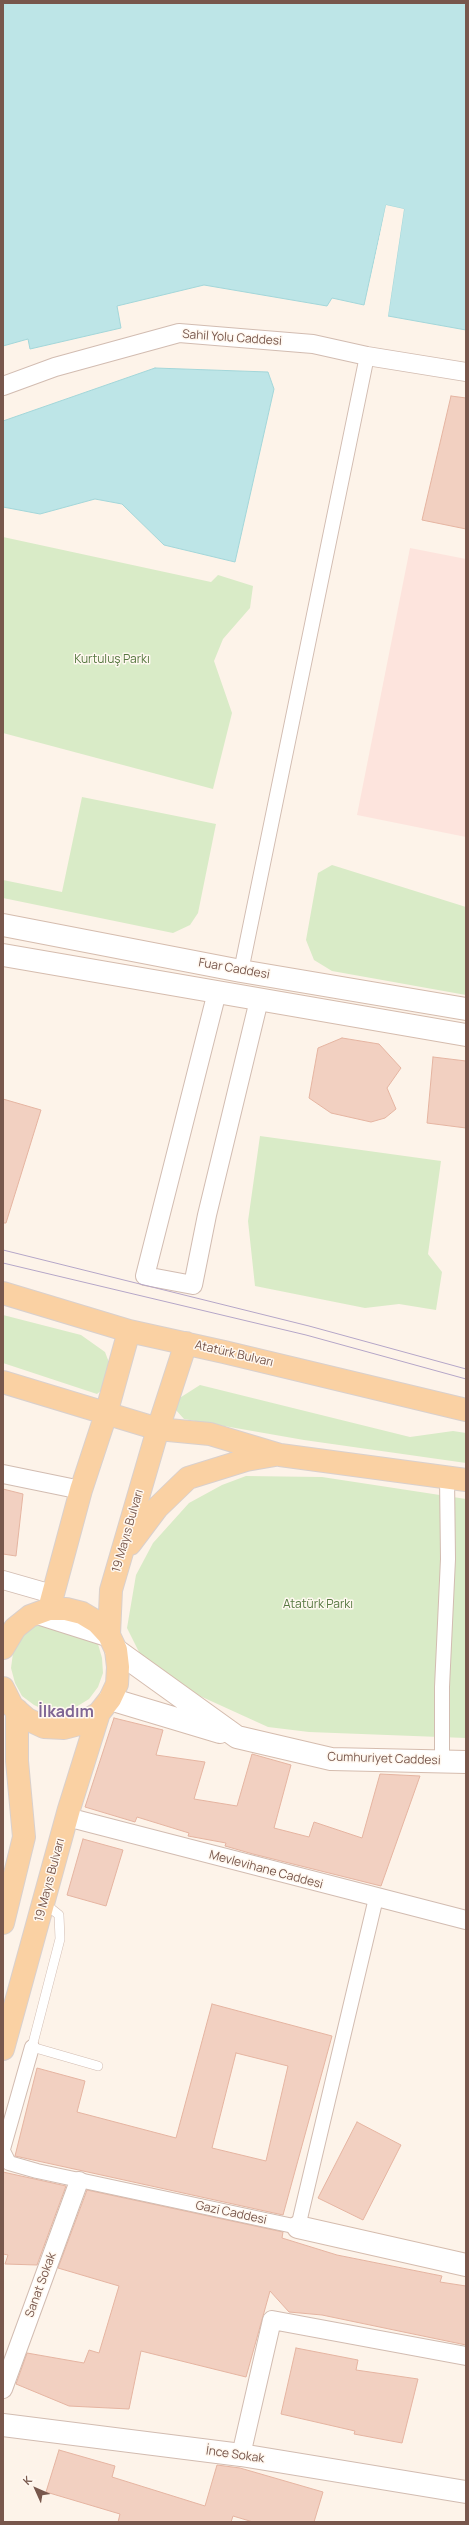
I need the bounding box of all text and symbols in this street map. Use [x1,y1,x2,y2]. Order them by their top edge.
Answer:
street label: Sahil Yolu Caddesi [182,327,282,349]
park label: Kurtuluş Parkı [74,653,150,667]
street label: Fuar Caddesi [197,956,271,982]
street label: Atatürk Bulvarı [193,1338,275,1370]
street label: 19 Mayıs Bulvarı [109,1488,147,1574]
park label: Atatürk Parkı [283,1598,353,1612]
district label: İlkadım [38,1703,94,1723]
street label: Cumhuriyet Caddesi [327,1750,441,1768]
street label: 19 Mayıs Bulvarı [32,1837,68,1923]
street label: Mevlevihane Caddesi [207,1848,325,1892]
street label: Gazi Caddesi [194,2198,268,2228]
street label: Sanat Sokak [23,2251,59,2319]
street label: İnce Sokak [205,2444,265,2466]
north arrow [16,2469,56,2509]
text: K [19,2472,35,2488]

